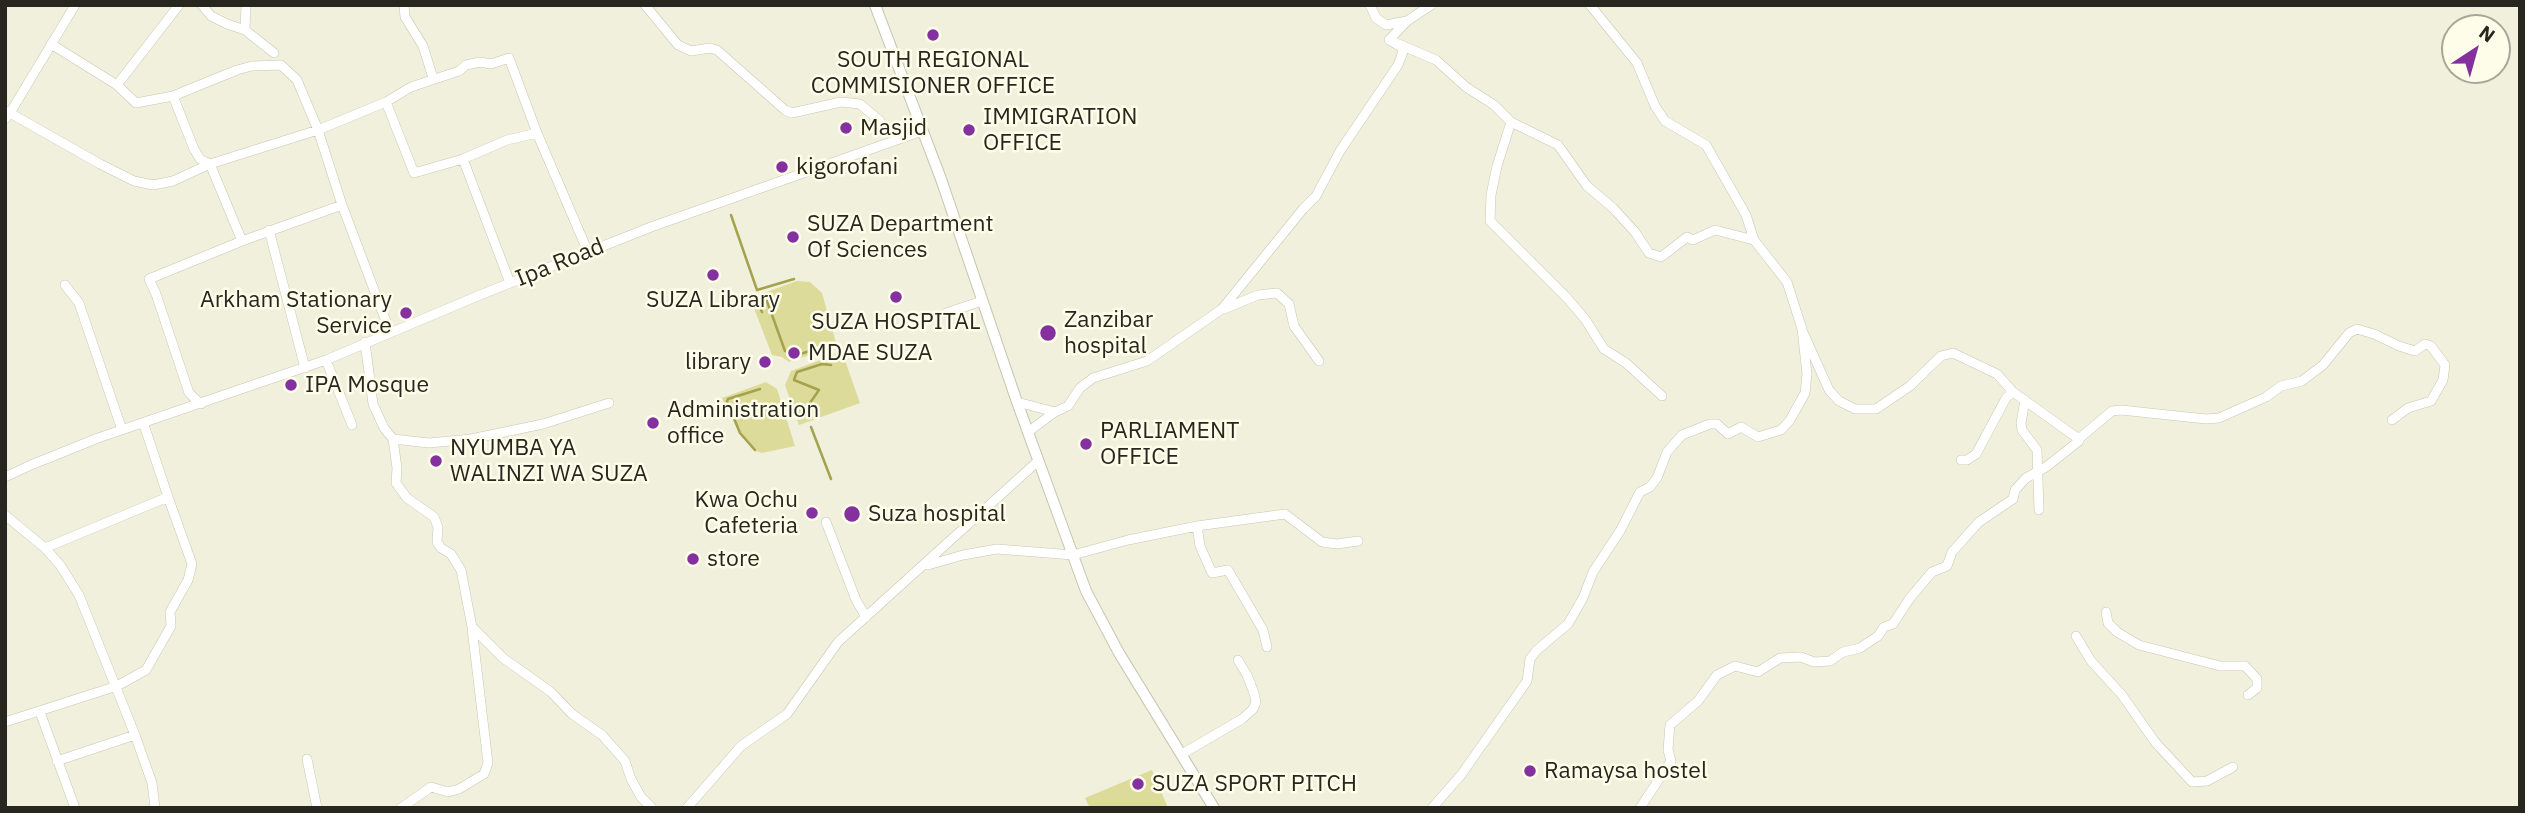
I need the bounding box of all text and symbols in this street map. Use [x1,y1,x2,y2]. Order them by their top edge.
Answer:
north arrow [2441,14,2511,84]
text: N [2475,20,2500,47]
marker: SOUTH REGIONAL COMMISIONER OFFICE [925,27,941,43]
place label: SOUTH REGIONAL COMMISIONER OFFICE [811,46,1055,100]
place label: IMMIGRATION OFFICE [983,103,1137,157]
place label: Masjid [860,114,927,142]
marker: Masjid [838,120,854,136]
marker: IMMIGRATION OFFICE [961,122,977,138]
place label: kigorofani [796,153,898,181]
marker: kigorofani [774,159,790,175]
place label: SUZA Department Of Sciences [807,210,994,264]
marker: SUZA Department Of Sciences [785,229,801,245]
street label: Ipa Road [512,233,608,293]
marker: SUZA Library [705,267,721,283]
place label: Arkham Stationary Service [200,286,392,340]
place label: SUZA Library [646,286,780,314]
marker: SUZA HOSPITAL [888,289,904,305]
marker: Arkham Stationary Service [398,305,414,321]
place label: Zanzibar hospital [1064,306,1153,360]
place label: SUZA HOSPITAL [811,308,981,336]
marker: Zanzibar hospital [1038,323,1058,343]
place label: MDAE SUZA [808,339,932,367]
marker: MDAE SUZA [786,345,802,361]
place label: library [685,348,751,376]
marker: library [757,354,773,370]
place label: IPA Mosque [305,371,429,399]
marker: IPA Mosque [283,377,299,393]
place label: Administration office [667,396,819,450]
marker: Administration office [645,415,661,431]
place label: PARLIAMENT OFFICE [1100,417,1239,471]
place label: NYUMBA YA WALINZI WA SUZA [450,434,648,488]
marker: PARLIAMENT OFFICE [1078,436,1094,452]
marker: NYUMBA YA WALINZI WA SUZA [428,453,444,469]
place label: Kwa Ochu Cafeteria [695,486,798,540]
place label: Suza hospital [868,500,1006,528]
marker: Suza hospital [842,504,862,524]
marker: Kwa Ochu Cafeteria [804,505,820,521]
place label: store [707,545,760,573]
marker: store [685,551,701,567]
place label: Ramaysa hostel [1544,757,1707,785]
marker: Ramaysa hostel [1522,763,1538,779]
place label: SUZA SPORT PITCH [1152,770,1357,798]
marker: SUZA SPORT PITCH [1130,776,1146,792]

